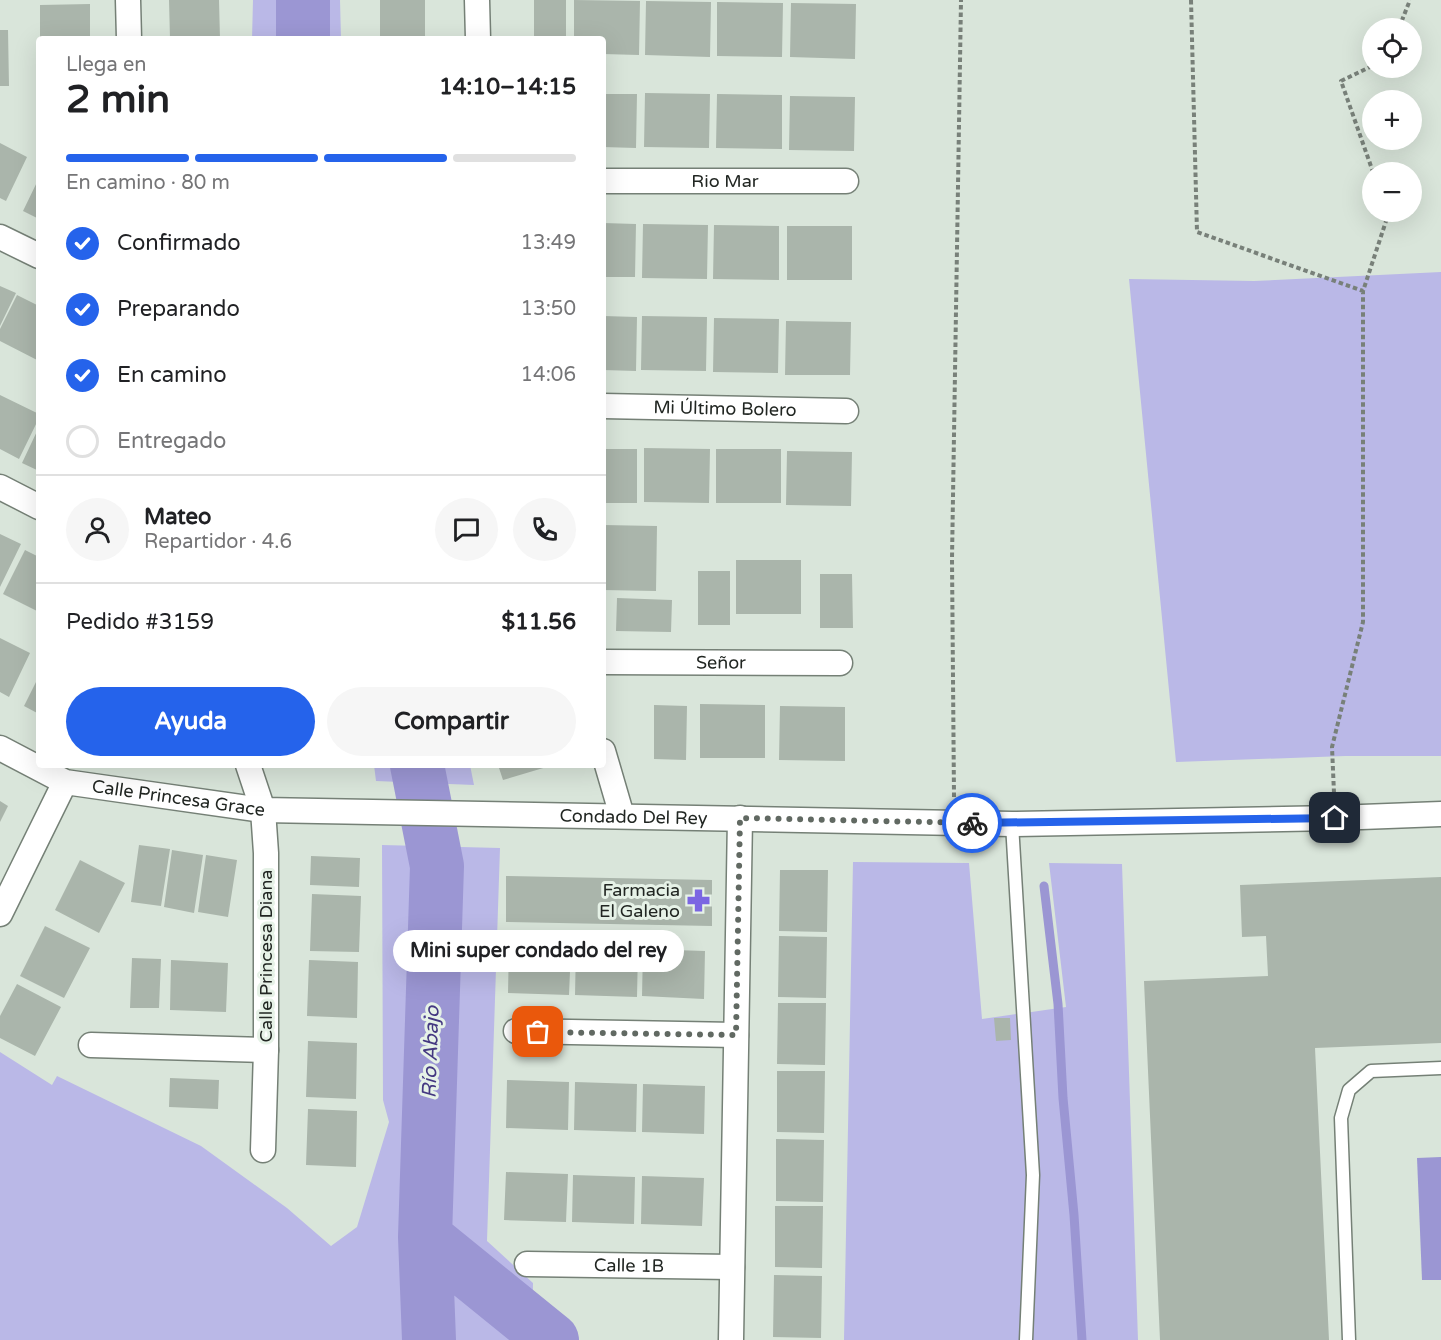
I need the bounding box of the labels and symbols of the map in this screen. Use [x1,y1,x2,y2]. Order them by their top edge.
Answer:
street label: Rio Mar [691,170,759,192]
street label: Mi Último Bolero [653,396,797,421]
street label: Señor [696,651,746,674]
street label: Calle Princesa Grace [91,775,266,821]
pin [1309,792,1360,843]
courier [942,793,1002,853]
street label: Condado Del Rey [560,805,708,829]
street label: Calle Princesa Diana [255,870,277,1042]
place label: Farmacia El Galeno [599,879,680,922]
pharmacy icon: Farmacia El Galeno [685,887,711,913]
callout: Mini super condado del rey [392,930,684,972]
water label: Río Abajo [417,1005,445,1099]
pin [512,1006,563,1057]
street label: Calle 1B [594,1254,664,1277]

